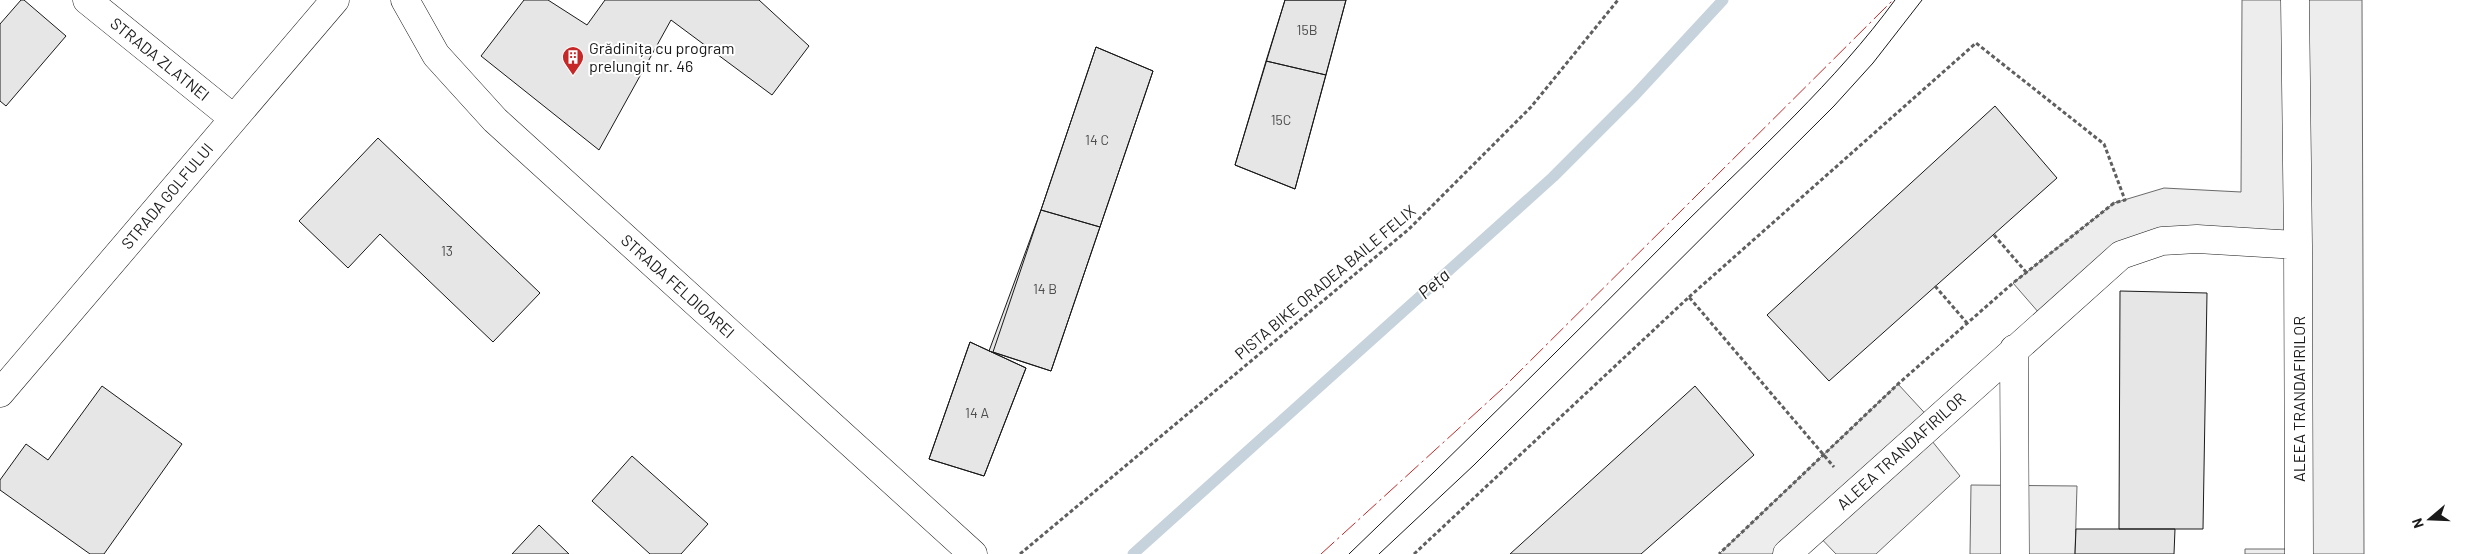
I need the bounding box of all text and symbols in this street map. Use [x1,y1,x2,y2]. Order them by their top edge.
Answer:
street label: STRADA ZLATNEI [107,13,213,104]
house number: 15B [1297,21,1317,38]
place label: Grădinița cu program prelungit nr. 46 [589,38,735,75]
building icon: Grădinița cu program prelungit nr. 46 [561,45,585,76]
house number: 15C [1271,111,1291,128]
house number: 14 C [1085,131,1109,148]
street label: STRADA GOLFULUI [117,139,216,253]
street label: PISTA BIKE ORADEA BAILE FELIX [1230,200,1419,363]
street label: STRADA FELDIOAREI [618,230,739,341]
house number: 13 [441,242,453,259]
water label: Peța [1413,263,1454,303]
house number: 14 B [1033,280,1057,297]
street label: ALEEA TRANDAFIRILOR [2289,316,2308,482]
street label: ALEEA TRANDAFIRILOR [1833,388,1969,513]
house number: 14 A [965,404,989,421]
north arrow [2405,494,2455,544]
text: N [2408,516,2427,531]

